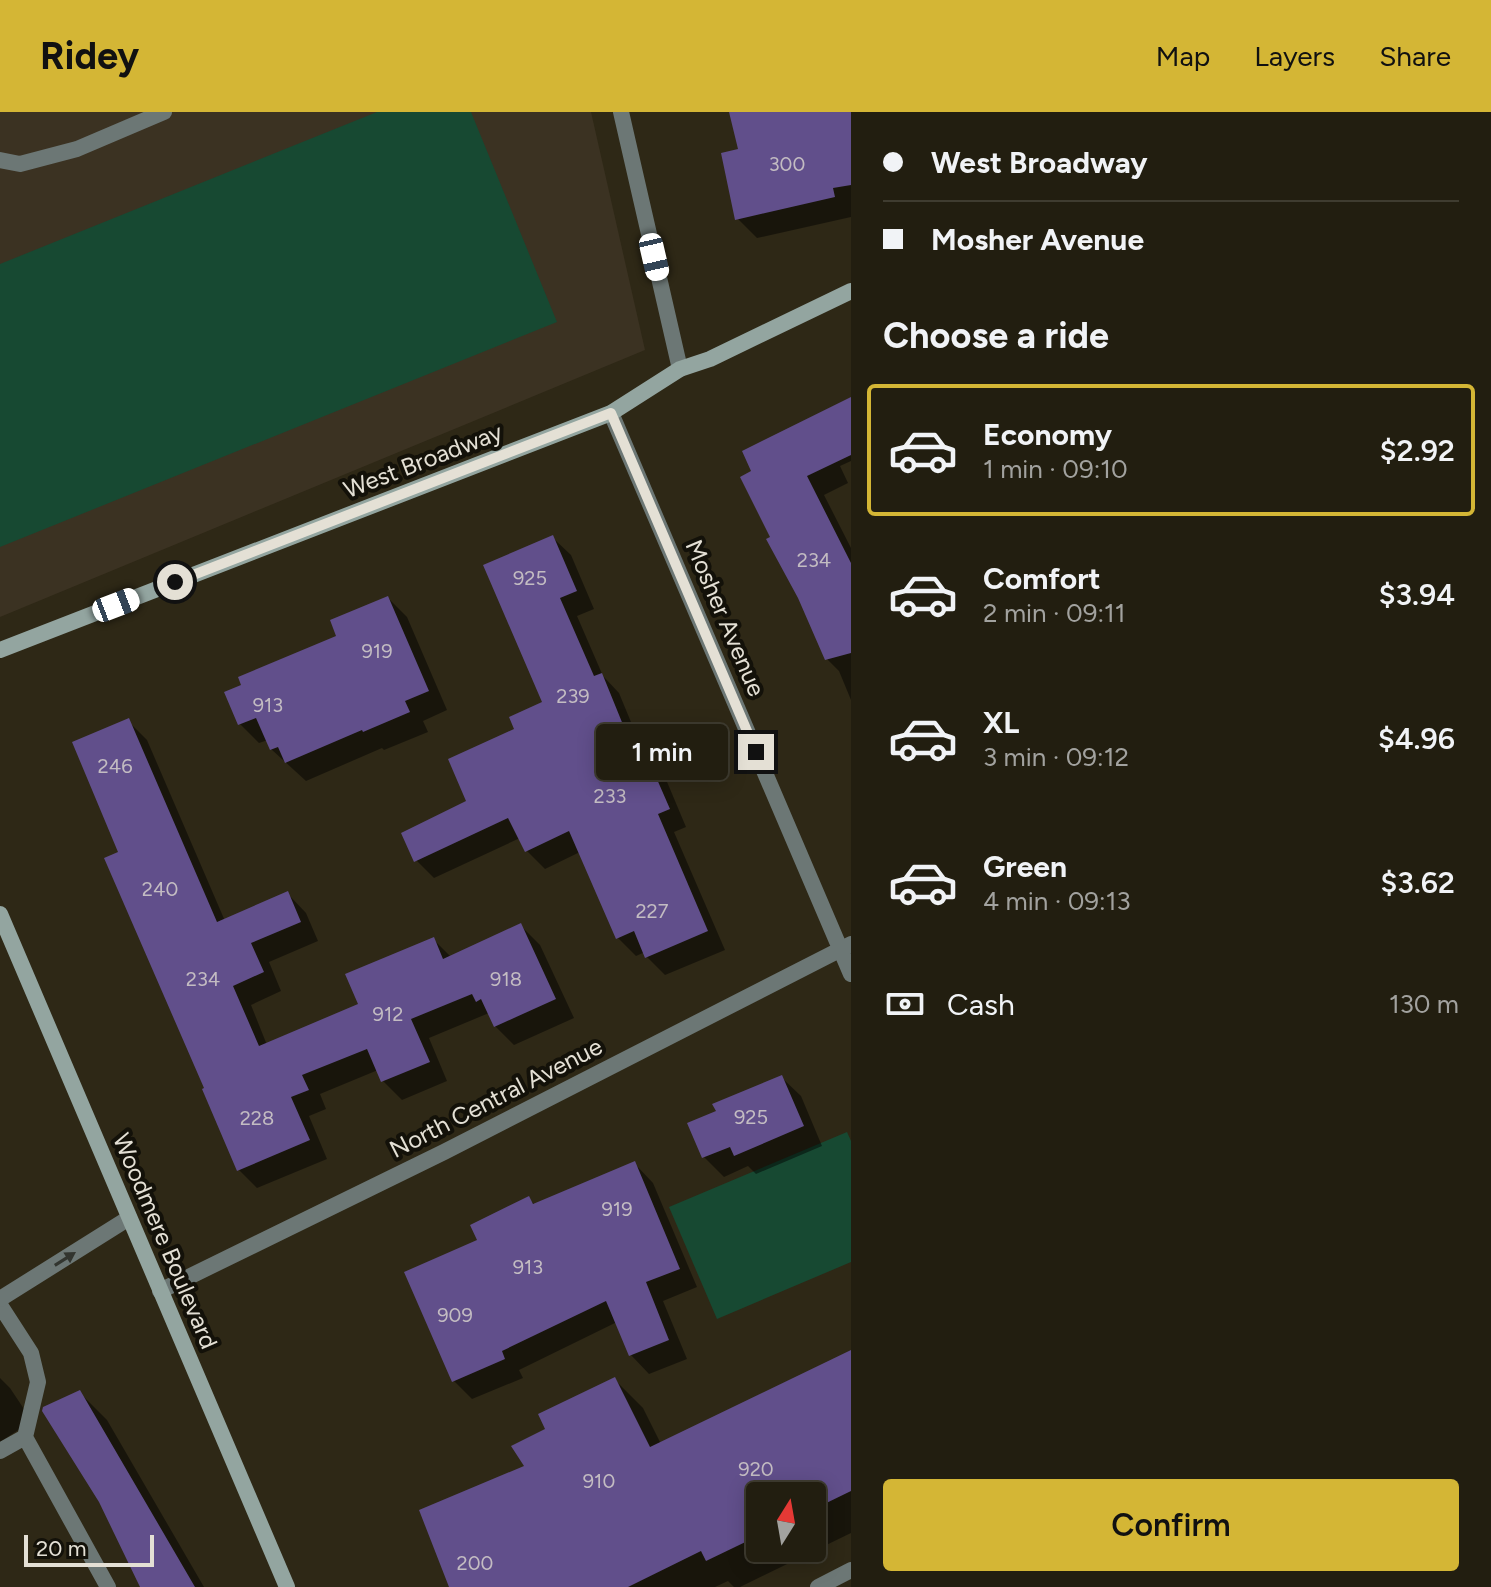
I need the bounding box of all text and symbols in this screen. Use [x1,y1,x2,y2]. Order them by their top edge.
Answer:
text: Ridey [40,33,139,79]
text: Map [1156,39,1210,73]
text: Layers [1254,39,1335,73]
text: Share [1379,39,1451,73]
text: West Broadway [931,144,1148,181]
house number: 300 [769,152,805,176]
text: Mosher Avenue [931,221,1144,258]
car [637,231,671,283]
text: Choose a ride [883,314,1109,357]
icon: car [887,414,959,486]
text: Economy [983,416,1112,453]
street label: West Broadway [339,417,507,504]
text: $2.92 [1380,432,1455,469]
text: 1 min · 09:10 [983,453,1128,485]
street label: Mosher Avenue [679,535,771,700]
house number: 234 [797,548,831,572]
icon: car [887,558,959,630]
text: Comfort [983,560,1101,597]
route start [157,564,193,600]
house number: 925 [513,566,547,590]
text: $3.94 [1379,576,1455,613]
car [89,585,143,625]
text: 2 min · 09:11 [983,597,1126,629]
house number: 919 [362,639,392,663]
house number: 239 [556,684,590,708]
house number: 913 [253,693,283,717]
icon: car [887,702,959,774]
text: XL [983,704,1019,741]
text: $4.96 [1378,720,1455,757]
callout: 1 min [596,724,728,780]
route end [738,734,774,770]
text: 1 min [632,736,692,768]
text: 3 min · 09:12 [983,741,1129,773]
house number: 246 [98,754,132,778]
house number: 233 [594,784,626,808]
icon: car [887,846,959,918]
text: Green [983,848,1067,885]
text: $3.62 [1380,864,1455,901]
house number: 240 [142,877,178,901]
text: 4 min · 09:13 [983,885,1131,917]
house number: 227 [635,899,669,923]
house number: 234 [186,967,220,991]
house number: 918 [490,967,522,991]
icon: cash [883,982,927,1026]
text: Cash [947,986,1015,1023]
text: 130 m [1389,988,1459,1020]
house number: 912 [373,1002,403,1026]
street label: North Central Avenue [385,1031,607,1164]
house number: 925 [734,1105,768,1129]
house number: 228 [240,1106,274,1130]
street label: Woodmere Boulevard [107,1129,224,1353]
house number: 919 [602,1197,632,1221]
one-way arrow [54,1251,75,1266]
house number: 913 [513,1255,543,1279]
house number: 909 [437,1303,473,1327]
house number: 920 [738,1457,774,1481]
house number: 910 [583,1469,615,1493]
button: Confirm [883,1479,1459,1571]
north arrow [746,1482,826,1562]
map controls [746,1482,826,1562]
scale bar [24,1531,154,1567]
text: 20 m [36,1535,87,1562]
house number: 200 [457,1551,493,1575]

